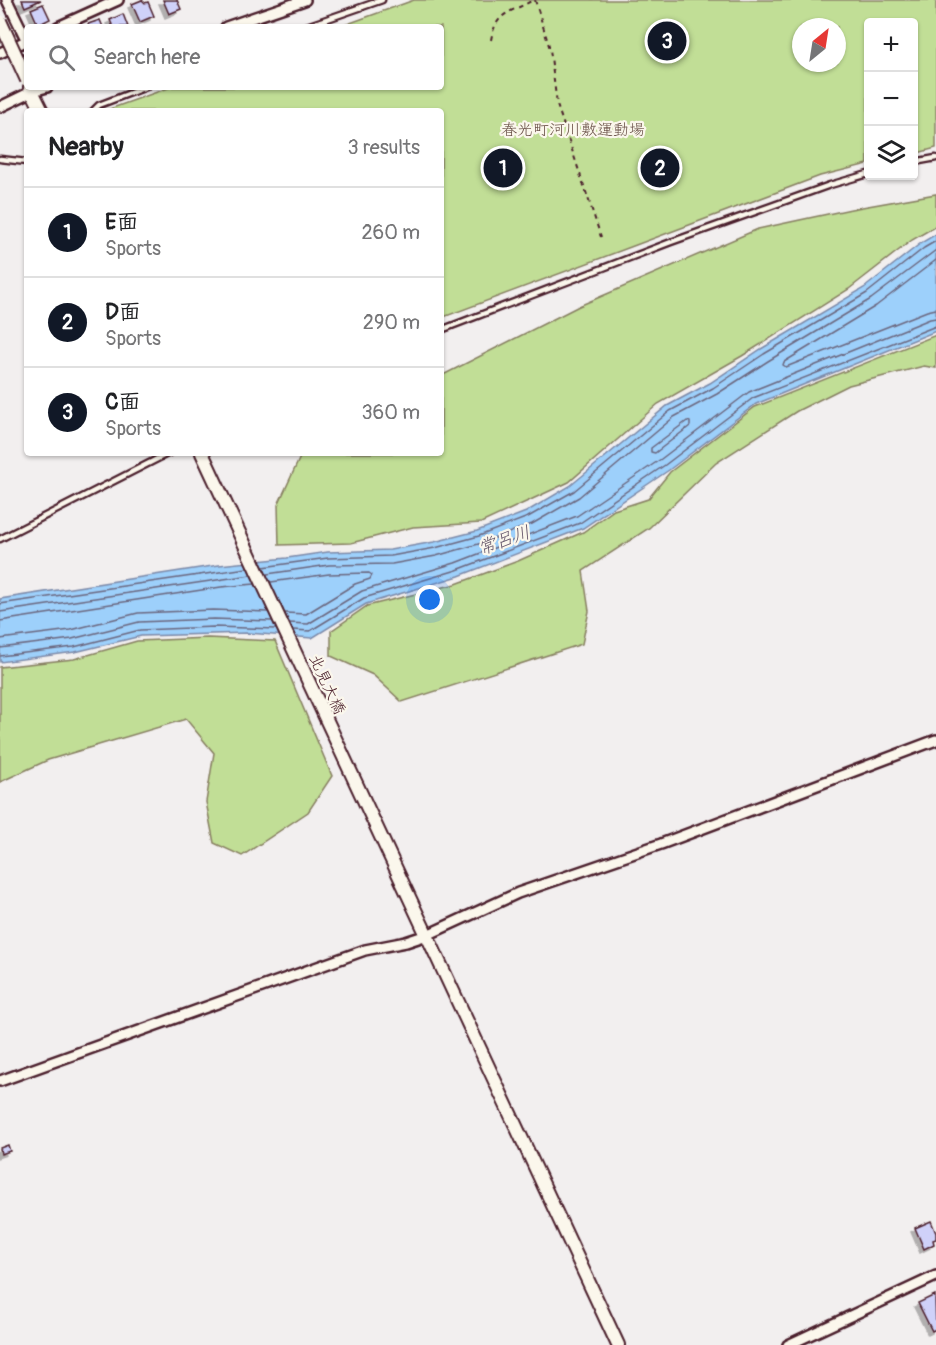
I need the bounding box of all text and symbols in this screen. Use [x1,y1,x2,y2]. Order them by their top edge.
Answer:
pin: 3 [648,18,686,63]
north arrow [792,18,846,72]
map controls [864,18,918,180]
button: + [864,18,918,72]
search box [24,24,444,90]
icon: search [45,41,78,74]
text: Search here [93,43,200,71]
button: − [864,72,918,126]
park label: 春光町河川敷運動場 [501,120,645,140]
button: layers [864,126,918,180]
text: Nearby [48,131,124,163]
text: 3 results [348,135,420,160]
pin: 1 [484,146,522,190]
pin: 2 [640,146,680,190]
text: E面 [105,208,138,236]
text: 1 [64,220,71,245]
text: 260 m [361,220,420,245]
text: Sports [105,236,161,261]
text: D面 [105,298,141,326]
text: 2 [62,310,73,335]
text: 290 m [363,310,420,335]
text: Sports [105,326,161,351]
text: C面 [105,388,141,416]
text: 3 [62,400,73,425]
text: 360 m [361,400,420,425]
text: Sports [105,416,161,441]
water label: 常呂川 [475,521,533,560]
your location [415,585,444,614]
street label: 北見大橋 [305,651,350,718]

